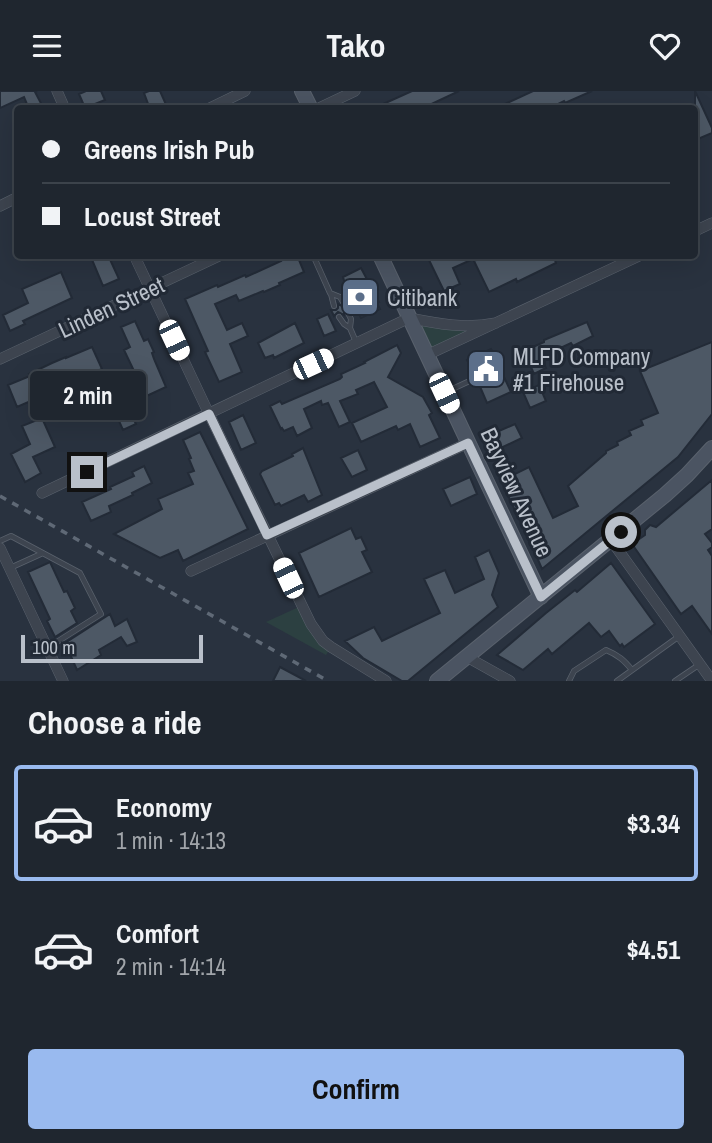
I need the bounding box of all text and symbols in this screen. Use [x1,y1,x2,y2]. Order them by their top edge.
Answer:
text: Tako [326,24,386,67]
icon: menu [28,27,66,65]
icon: heart [646,27,684,65]
text: Greens Irish Pub [84,132,255,167]
text: Locust Street [84,199,220,234]
street label: Linden Street [53,269,169,345]
bank icon: Citibank [339,276,381,318]
place label: Citibank [387,282,458,313]
car [156,317,193,363]
place label: MLFD Company #1 Firehouse [513,341,651,398]
car [290,346,337,382]
public building icon: MLFD Company #1 Firehouse [465,348,507,390]
car [426,370,463,416]
callout: 2 min [29,371,145,419]
text: 2 min [63,380,113,411]
street label: Bayview Avenue [474,422,560,562]
route end [71,456,103,488]
route start [605,516,637,548]
car [270,555,307,601]
scale bar [21,632,203,664]
text: 100 m [32,634,75,660]
text: Choose a ride [28,701,202,744]
text: Economy [116,790,212,825]
icon: car [32,792,95,855]
text: $3.34 [627,806,680,841]
text: 1 min · 14:13 [116,825,226,856]
text: Comfort [116,916,199,951]
icon: car [32,918,95,981]
text: $4.51 [627,932,680,967]
text: 2 min · 14:14 [116,951,226,982]
button: Confirm [28,1049,684,1129]

